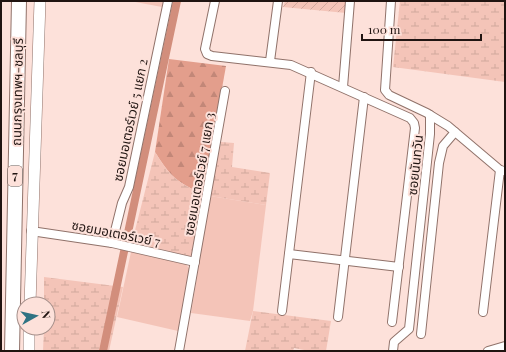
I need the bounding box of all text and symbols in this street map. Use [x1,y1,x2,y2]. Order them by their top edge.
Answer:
scale bar [362,16,481,42]
text: 100 m [368,21,401,37]
street label: ถนนกรุงเทพฯ-ชลบุรี [7,38,26,146]
street label: ซอยมอเตอร์เวย์ 5 แยก 2 [108,57,151,183]
street label: ซอยมอเตอร์เวย์ 7 แยก 3 [179,111,218,237]
street label: ซอยนันทวัน [403,134,426,196]
road number: 7 [8,166,22,186]
street label: ซอยมอเตอร์เวย์ 7 [70,216,163,250]
north arrow [16,296,56,336]
text: N [38,310,54,320]

